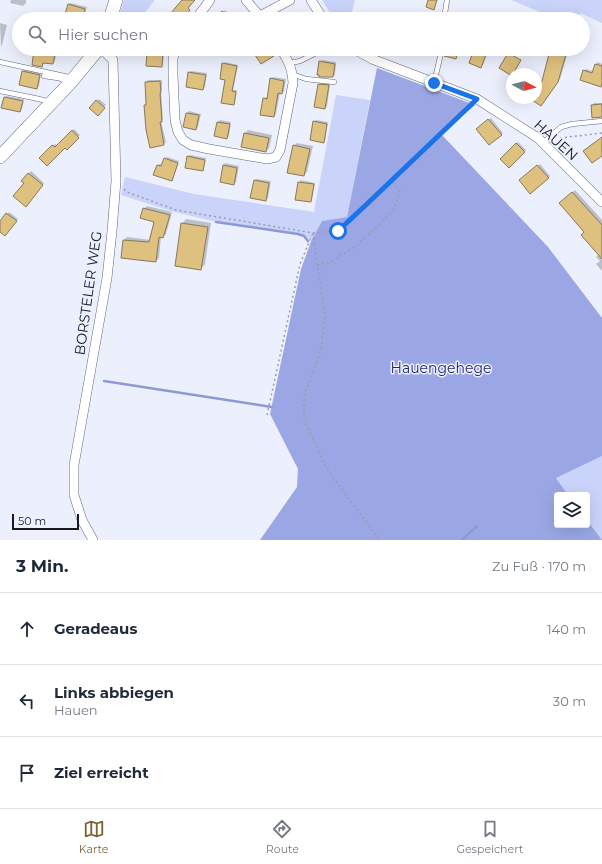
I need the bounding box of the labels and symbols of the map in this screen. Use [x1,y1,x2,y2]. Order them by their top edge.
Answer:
north arrow [506,68,542,104]
route end [425,74,443,92]
street label: HAUEN [530,116,582,164]
route start [329,222,347,240]
street label: BORSTELER WEG [70,230,106,356]
park label: Hauengehege [391,359,491,377]
scale bar [12,512,79,531]

